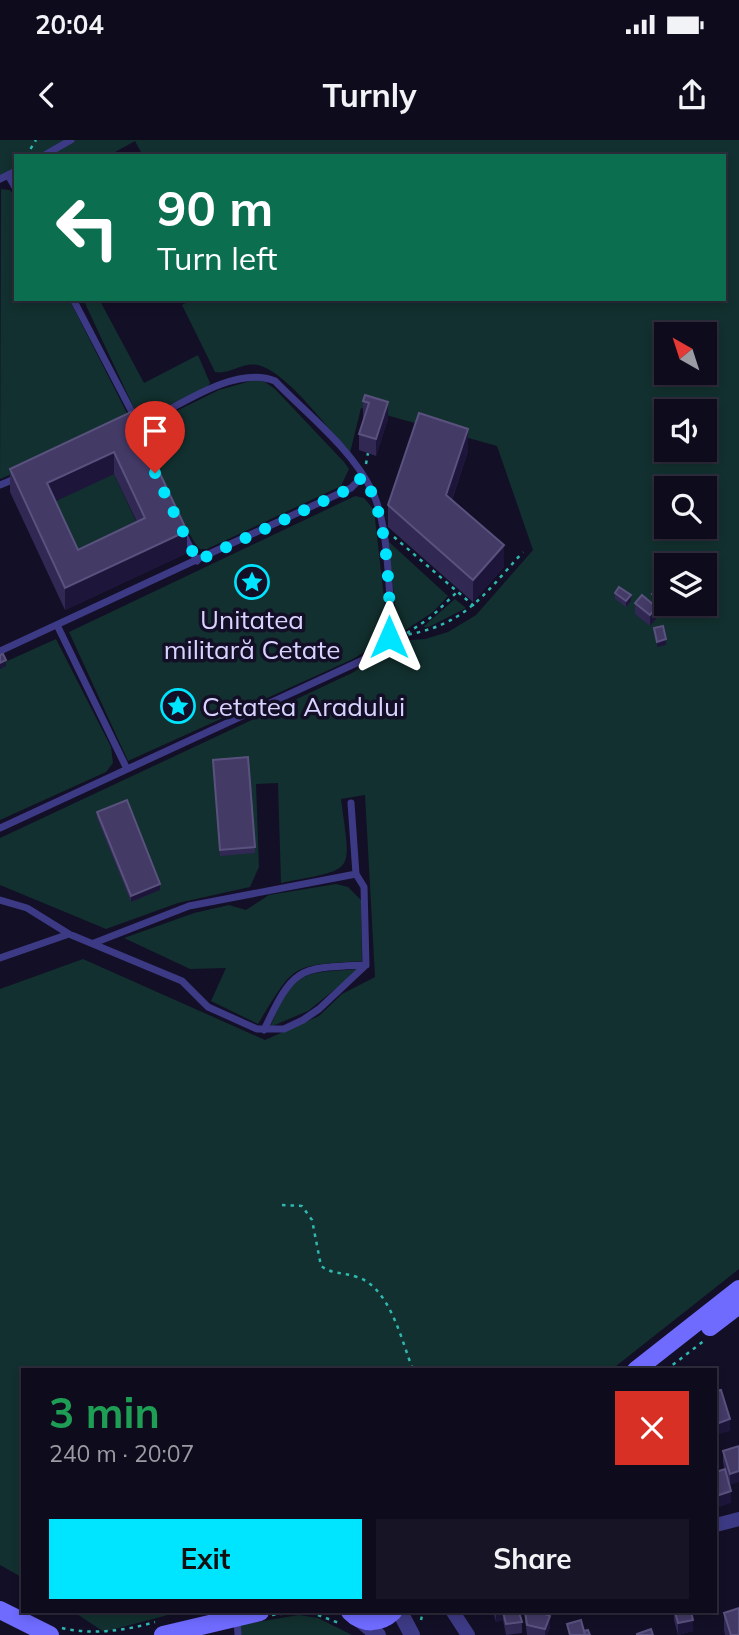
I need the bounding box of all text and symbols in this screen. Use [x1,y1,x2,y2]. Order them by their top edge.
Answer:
text: 20:04 [35,8,104,41]
text: Turnly [322,75,417,115]
icon: back [28,76,66,114]
icon: share [673,76,711,114]
text: 90 m [157,177,273,238]
icon: left [42,182,133,273]
text: Turn left [157,238,277,278]
north arrow [654,322,718,385]
map controls [654,322,717,616]
button: sound [654,399,717,462]
pin [125,401,185,473]
icon: arrive [136,412,174,450]
button: search [654,476,717,539]
button: layers [654,553,717,616]
place icon: Unitatea militară Cetate [233,563,271,601]
position arrow [352,600,426,674]
place label: Unitatea militară Cetate [164,603,340,666]
place icon: Cetatea Aradului [159,687,197,725]
place label: Cetatea Aradului [202,690,405,723]
text: 3 min [49,1386,160,1439]
button: close [615,1391,689,1465]
text: 240 m · 20:07 [49,1439,194,1468]
button: Exit [49,1519,362,1599]
button: Share [376,1519,689,1599]

